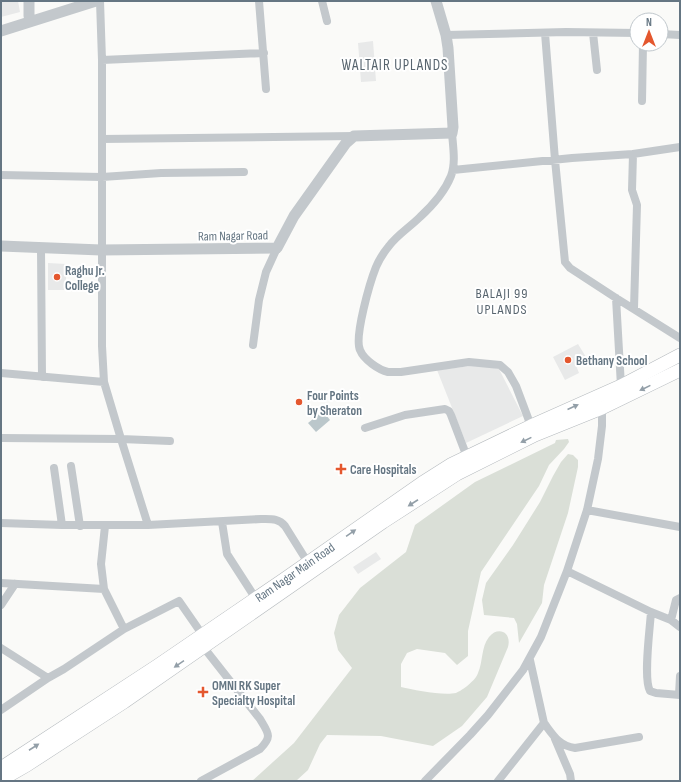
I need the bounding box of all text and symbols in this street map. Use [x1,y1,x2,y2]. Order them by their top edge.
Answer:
north arrow [629,12,669,52]
text: N [646,16,652,29]
district label: WALTAIR UPLANDS [342,56,448,75]
street label: Ram Nagar Road [198,227,268,245]
place label: Raghu Jr. College [65,263,105,294]
marker: Raghu Jr. College [52,272,62,282]
district label: BALAJI 99 UPLANDS [475,285,529,318]
place label: Bethany School [576,353,648,369]
marker: Bethany School [563,355,573,365]
one-way arrow [640,385,651,391]
place label: Four Points by Sheraton [307,388,362,419]
marker: Four Points by Sheraton [294,397,304,407]
one-way arrow [568,404,579,410]
one-way arrow [520,436,532,443]
place label: Care Hospitals [350,462,416,478]
marker: Care Hospitals [335,463,347,475]
one-way arrow [408,499,418,507]
one-way arrow [346,529,357,537]
street label: Ram Nagar Main Road [252,540,338,606]
one-way arrow [173,660,184,667]
place label: OMNI RK Super Specialty Hospital [212,678,295,709]
marker: OMNI RK Super Specialty Hospital [197,686,209,698]
one-way arrow [29,743,39,751]

